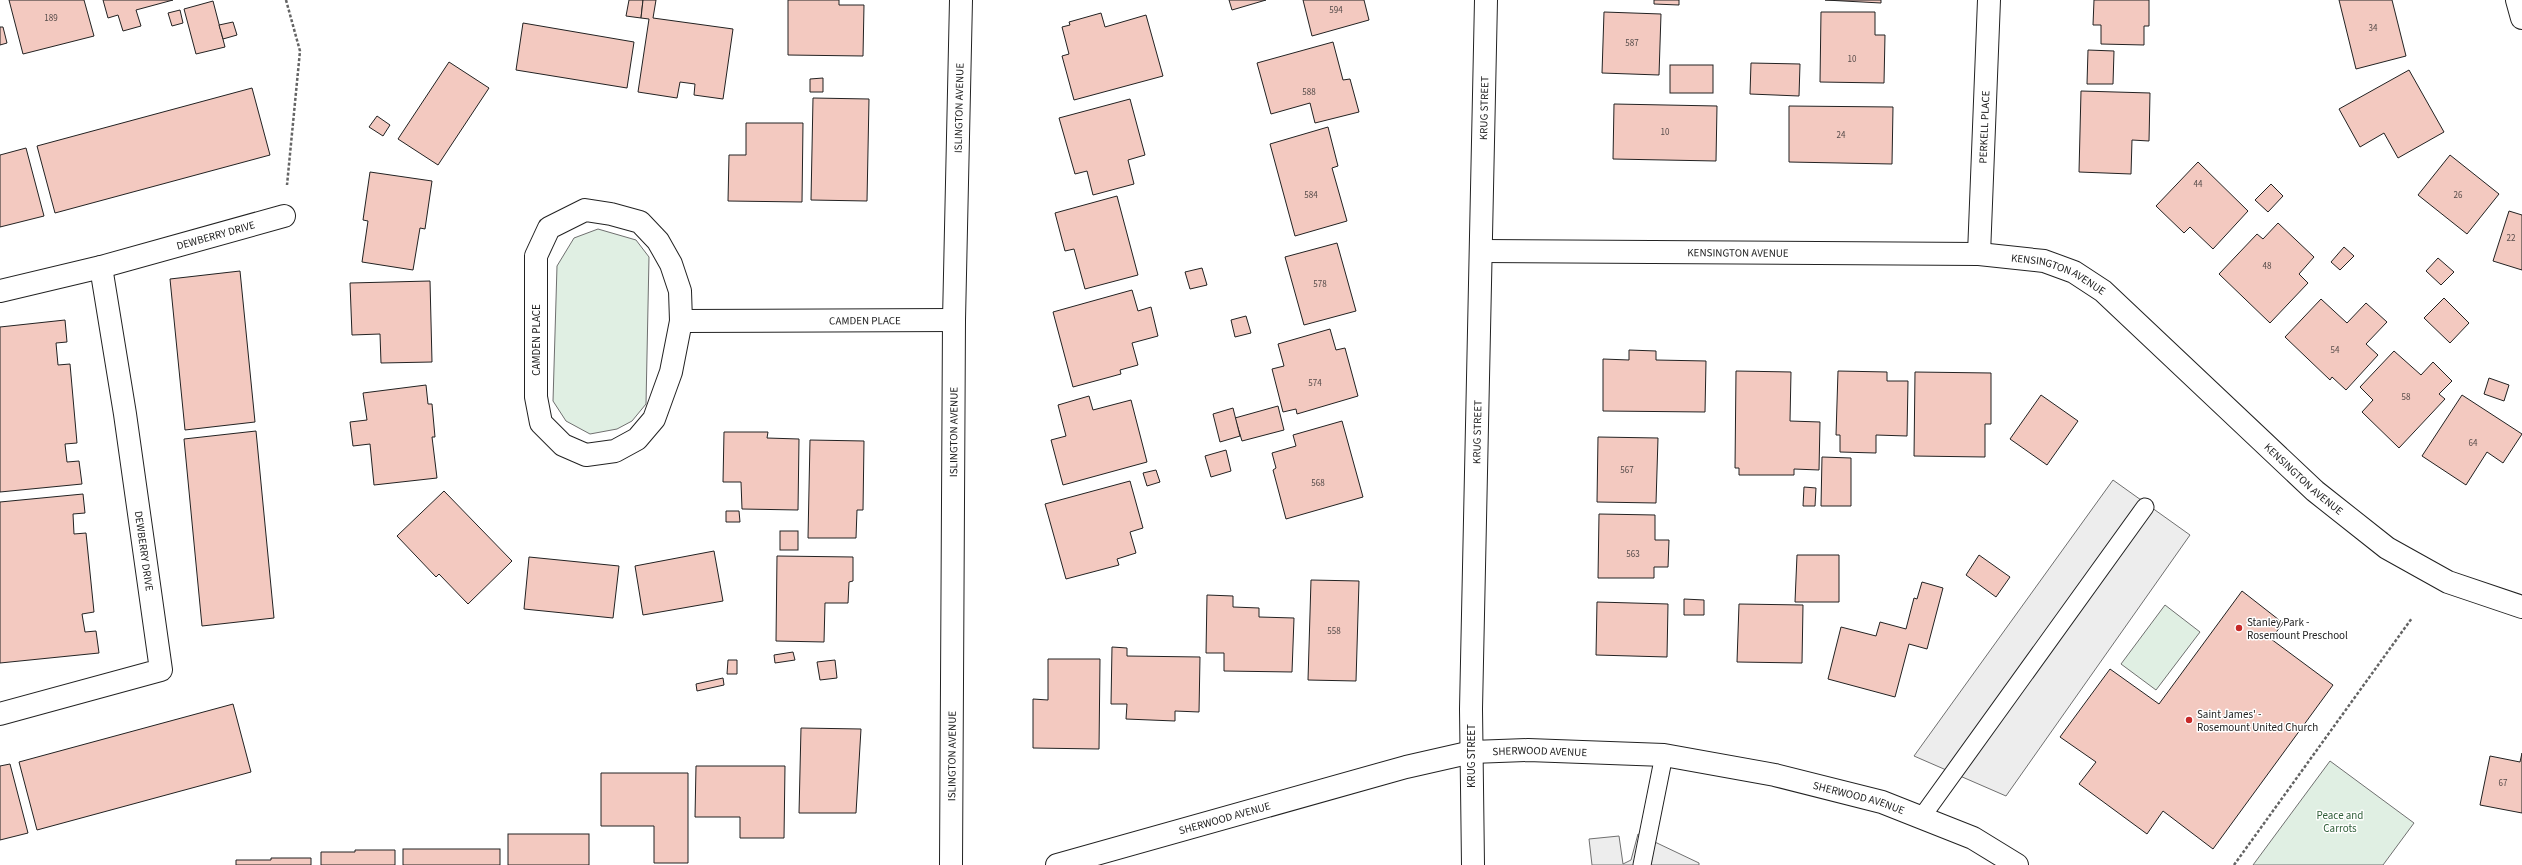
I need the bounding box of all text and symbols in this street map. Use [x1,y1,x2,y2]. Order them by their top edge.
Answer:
house number: 594 [1329,4,1343,17]
house number: 189 [44,12,58,25]
house number: 34 [2369,22,2378,35]
house number: 587 [1625,37,1639,50]
house number: 10 [1848,53,1857,66]
street label: ISLINGTON AVENUE [951,63,968,153]
street label: KRUG STREET [1476,76,1492,140]
house number: 588 [1302,86,1316,99]
street label: PERKELL PLACE [1976,90,1993,164]
house number: 10 [1661,126,1670,139]
house number: 24 [1837,129,1846,142]
house number: 44 [2194,178,2203,191]
house number: 584 [1304,189,1318,202]
house number: 26 [2454,189,2463,202]
street label: DEWBERRY DRIVE [175,217,257,254]
house number: 22 [2507,232,2516,245]
street label: KENSINGTON AVENUE [1687,245,1789,261]
street label: KENSINGTON AVENUE [2010,250,2108,299]
house number: 48 [2263,260,2272,273]
house number: 578 [1313,278,1327,291]
street label: CAMDEN PLACE [529,304,544,376]
street label: CAMDEN PLACE [829,313,901,328]
house number: 54 [2331,344,2340,357]
house number: 574 [1308,377,1322,390]
street label: ISLINGTON AVENUE [946,387,962,477]
house number: 58 [2402,391,2411,404]
street label: KRUG STREET [1469,400,1486,464]
house number: 64 [2469,437,2478,450]
street label: KENSINGTON AVENUE [2261,440,2346,519]
house number: 567 [1620,464,1634,477]
house number: 568 [1311,477,1325,490]
street label: DEWBERRY DRIVE [131,510,157,592]
house number: 563 [1626,548,1640,561]
place label: Stanley Park - Rosemount Preschool [2247,615,2348,643]
marker: Stanley Park - Rosemount Preschool [2234,623,2244,633]
house number: 558 [1327,625,1341,638]
place label: Saint James' - Rosemount United Church [2197,707,2318,735]
street label: ISLINGTON AVENUE [944,711,960,801]
marker: Saint James' - Rosemount United Church [2184,715,2194,725]
street label: KRUG STREET [1464,724,1479,788]
street label: SHERWOOD AVENUE [1492,743,1588,760]
house number: 67 [2499,777,2508,790]
street label: SHERWOOD AVENUE [1811,778,1907,818]
street label: SHERWOOD AVENUE [1177,798,1272,838]
park label: Peace and Carrots [2317,808,2363,836]

